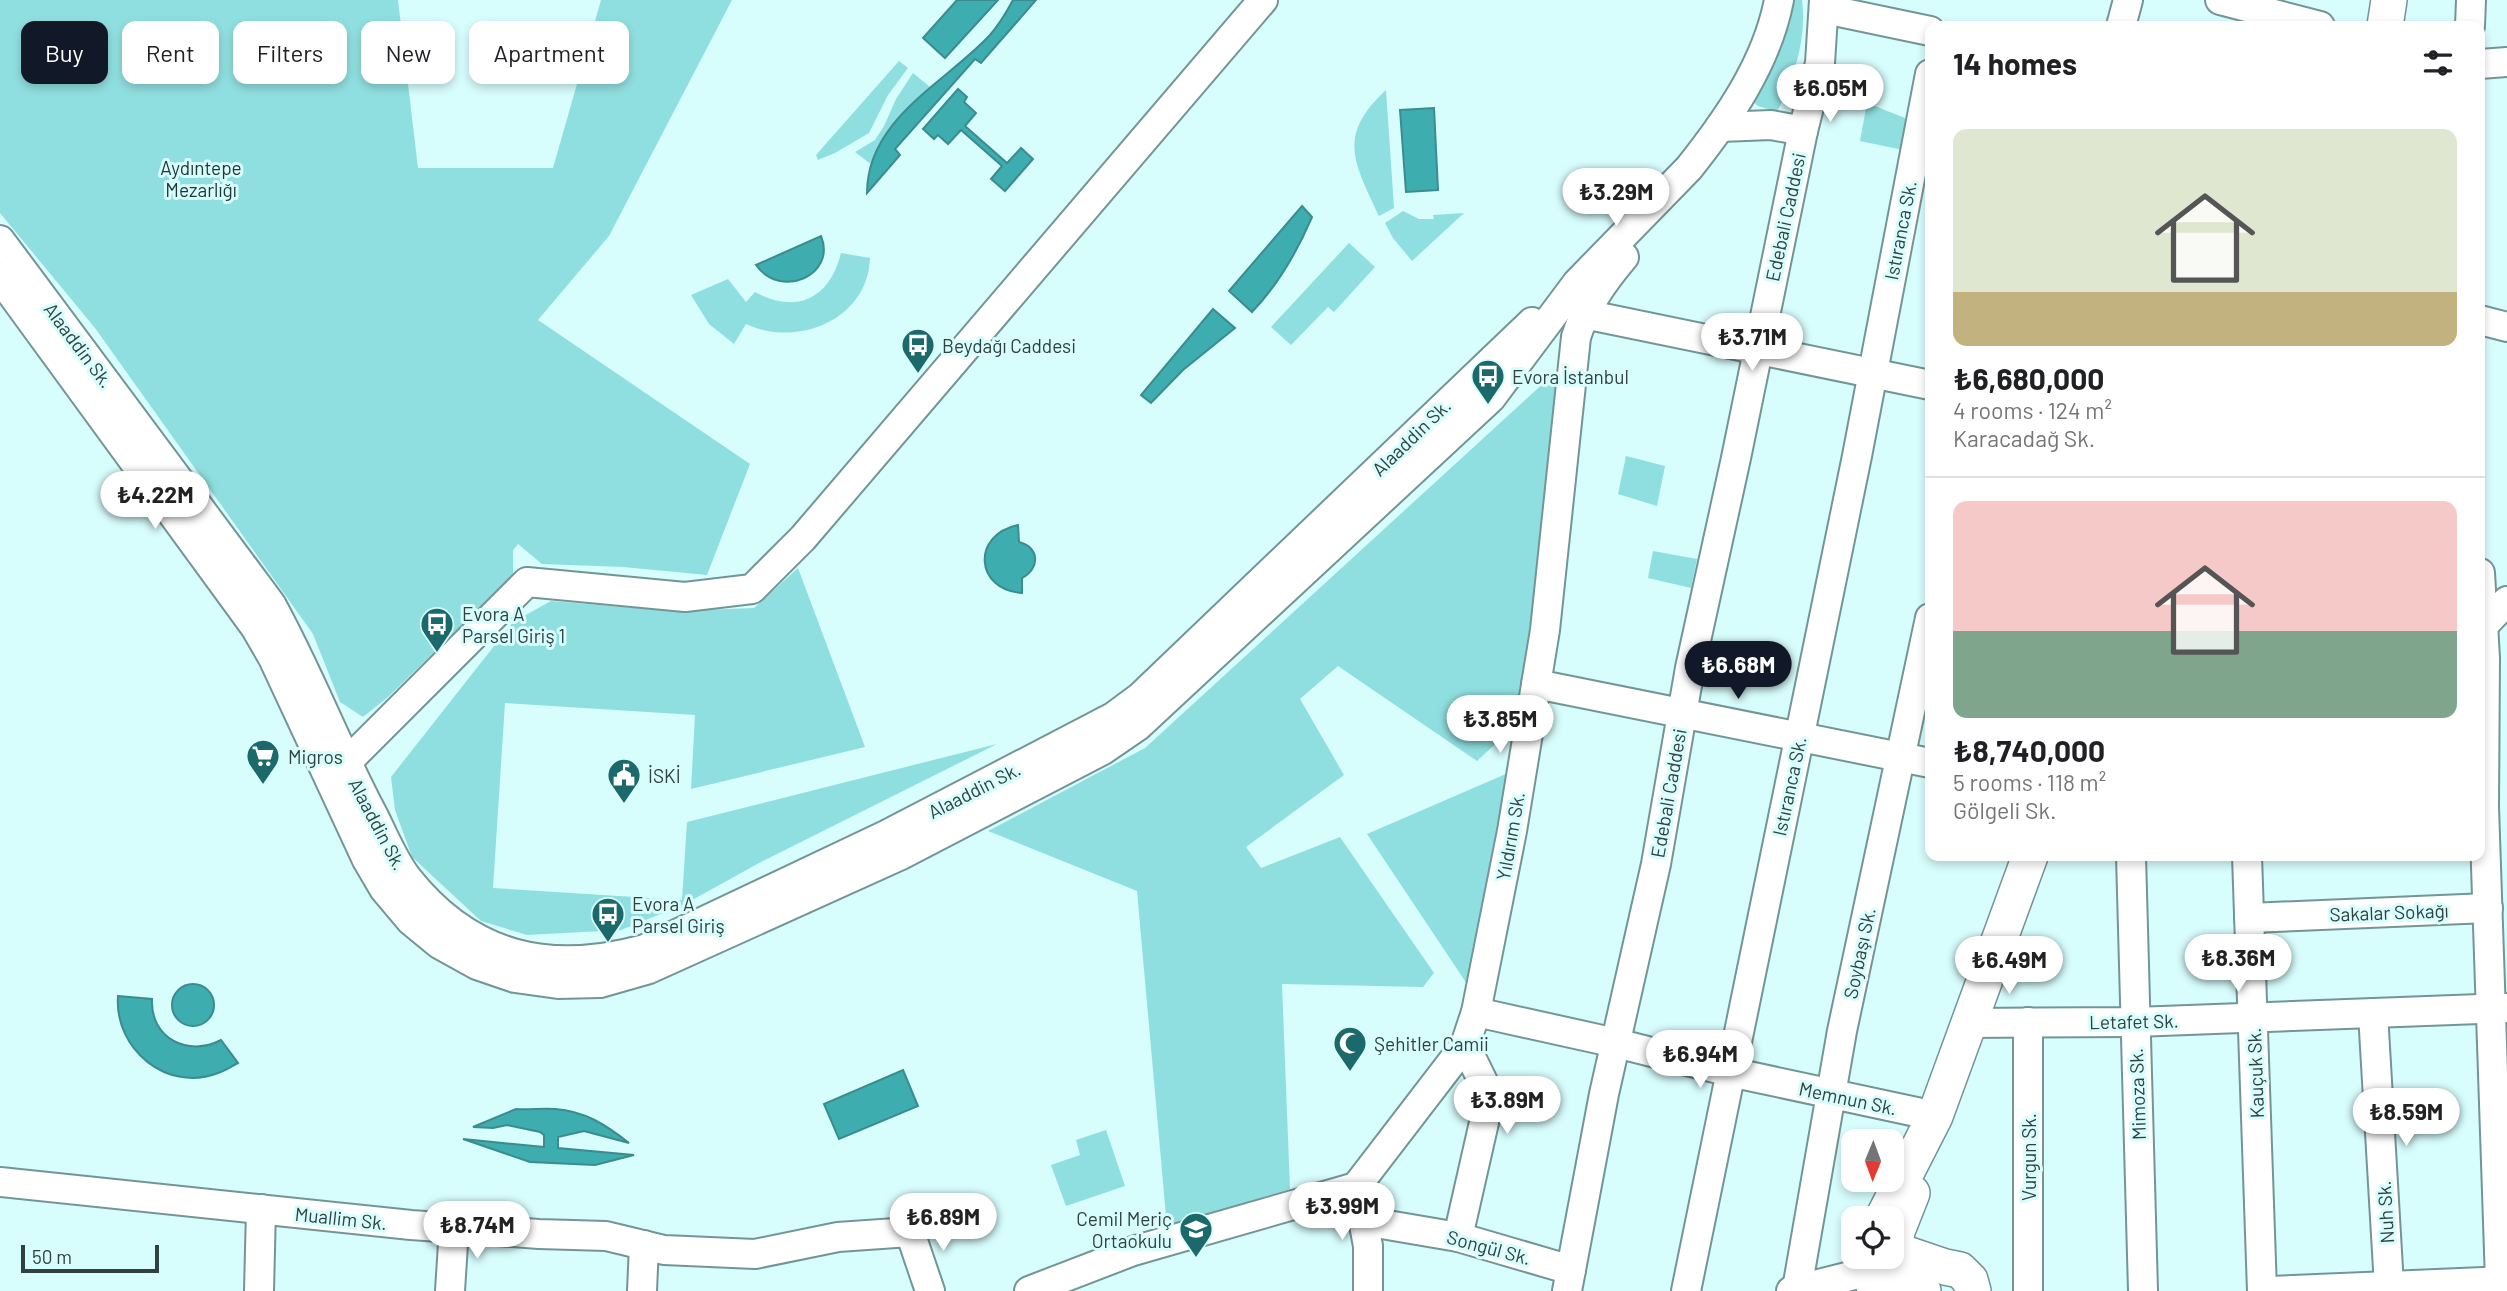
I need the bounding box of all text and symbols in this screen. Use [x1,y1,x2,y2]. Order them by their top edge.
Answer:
chip: Buy [21,21,108,84]
chip: Rent [122,21,219,84]
chip: Filters [233,21,347,84]
chip: New [361,21,455,84]
chip: Apartment [469,21,629,84]
icon: filters [2419,44,2457,82]
text: 14 homes [1953,45,2077,81]
pin: ₺6.05M [1773,64,1887,124]
text: ₺6.05M [1793,73,1867,101]
street label: Edebali Caddesi [1760,151,1810,283]
park label: Aydıntepe Mezarlığı [160,156,242,201]
pin: ₺3.29M [1559,168,1673,228]
icon: home [2142,175,2268,301]
text: ₺3.29M [1578,177,1654,205]
street label: Istıranca Sk. [1879,178,1921,282]
street label: Alaaddin Sk. [39,298,119,392]
pin: ₺3.71M [1695,314,1809,373]
text: ₺3.71M [1717,322,1787,350]
bus stop icon: Beydağı Caddesi [899,326,937,375]
place label: Beydağı Caddesi [942,334,1076,357]
bus stop icon: Evora İstanbul [1469,357,1507,406]
text: ₺6,680,000 [1953,360,2104,396]
place label: Evora İstanbul [1512,365,1629,388]
street label: Alaaddin Sk. [1367,394,1455,480]
text: 4 rooms · 124 m² [1953,396,2112,424]
text: Karacadağ Sk. [1953,424,2095,452]
pin: ₺4.22M [98,472,212,531]
text: ₺4.22M [116,480,194,508]
icon: home [2142,547,2268,673]
place label: Evora A Parsel Giriş 1 [462,602,565,647]
bus stop icon: Evora A Parsel Giriş 1 [418,605,456,654]
pin: ₺6.68M [1681,642,1795,701]
text: ₺6.68M [1701,650,1775,678]
pin: ₺3.85M [1443,696,1557,755]
text: ₺3.85M [1463,704,1537,732]
street label: Edebali Caddesi [1645,727,1691,859]
text: ₺8,740,000 [1953,732,2105,768]
street label: Istıranca Sk. [1767,734,1811,838]
supermarket icon: Migros [244,737,282,786]
place label: Migros [288,745,343,768]
public building icon: İSKİ [605,756,643,805]
street label: Alaaddin Sk. [924,757,1024,823]
place label: İSKİ [648,764,681,787]
text: 5 rooms · 118 m² [1953,768,2106,796]
street label: Alaaddin Sk. [344,774,412,874]
street label: Yıldırım Sk. [1491,790,1529,882]
text: Gölgeli Sk. [1953,796,2056,824]
place label: Evora A Parsel Giriş [632,892,725,937]
bus stop icon: Evora A Parsel Giriş [589,895,627,944]
street label: Sakalar Sokağı [2329,898,2449,926]
street label: Soybaşı Sk. [1838,905,1880,1001]
pin: ₺8.36M [2181,934,2295,994]
pin: ₺6.49M [1952,936,2066,996]
text: ₺8.36M [2201,943,2275,971]
text: ₺6.49M [1971,945,2047,973]
street label: Letafet Sk. [2089,1009,2179,1033]
mosque icon: Şehitler Camii [1331,1024,1369,1073]
street label: Kauçuk Sk. [2242,1027,2268,1119]
pin: ₺6.94M [1643,1030,1757,1090]
place label: Şehitler Camii [1374,1032,1489,1055]
text: ₺6.94M [1662,1039,1738,1067]
street label: Mimoza Sk. [2124,1048,2150,1140]
pin: ₺3.89M [1450,1076,1564,1136]
street label: Memnun Sk. [1797,1076,1899,1120]
text: ₺3.89M [1470,1085,1544,1113]
pin: ₺8.59M [2349,1088,2463,1148]
text: ₺8.59M [2369,1097,2443,1125]
street label: Vurgun Sk. [2017,1113,2040,1201]
north arrow [1841,1129,1904,1192]
map controls [1841,1129,1904,1269]
street label: Nuh Sk. [2372,1180,2398,1244]
pin: ₺3.99M [1285,1182,1399,1242]
text: ₺3.99M [1305,1191,1379,1219]
pin: ₺6.89M [886,1194,1000,1253]
street label: Muallim Sk. [294,1202,388,1234]
pin: ₺8.74M [420,1202,534,1261]
text: ₺6.89M [906,1202,980,1230]
button: locate [1841,1206,1904,1269]
place label: Cemil Meriç Ortaokulu [1076,1207,1172,1252]
text: ₺8.74M [439,1210,515,1238]
school or university icon: Cemil Meriç Ortaokulu [1177,1210,1215,1259]
street label: Songül Sk. [1444,1225,1534,1269]
scale bar [21,1242,159,1274]
text: 50 m [32,1245,72,1268]

